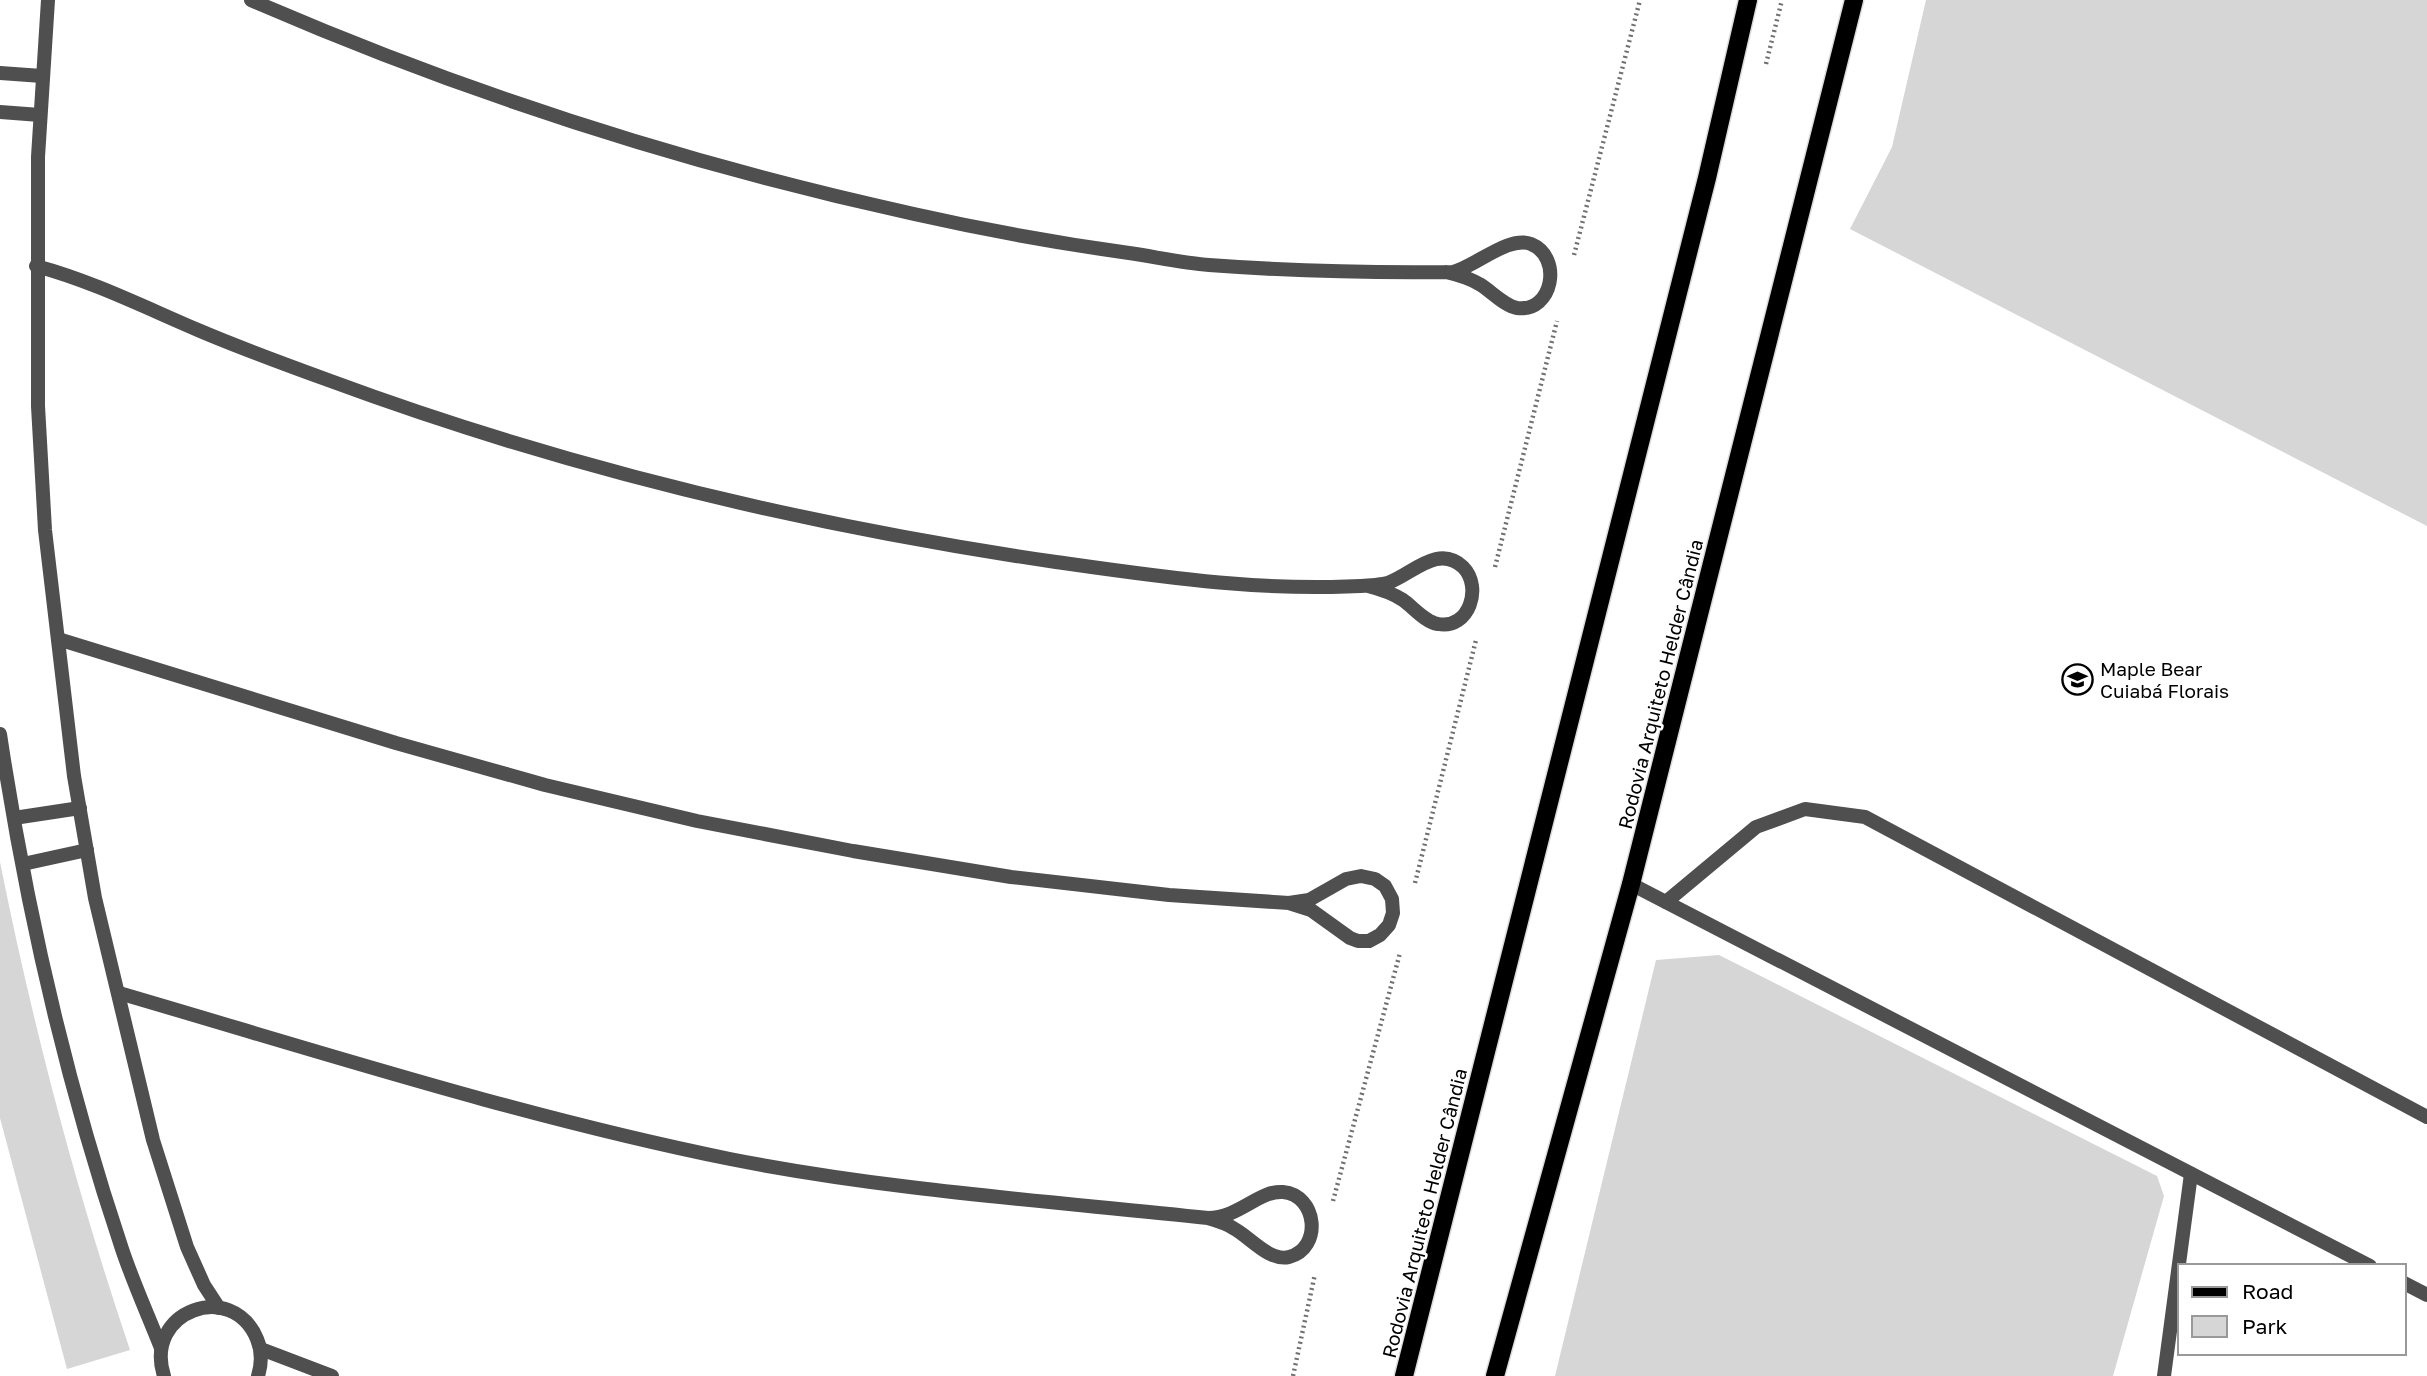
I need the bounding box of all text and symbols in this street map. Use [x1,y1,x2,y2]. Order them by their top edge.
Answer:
street label: Rodovia Arquiteto Helder Cândia [1613,537,1707,831]
place label: Maple Bear Cuiabá Florais [2100,657,2229,702]
school or university icon: Maple Bear Cuiabá Florais [2060,662,2094,696]
street label: Rodovia Arquiteto Helder Cândia [1377,1066,1471,1360]
legend [2178,1264,2406,1355]
text: Road [2242,1278,2293,1304]
text: Park [2242,1313,2288,1339]

